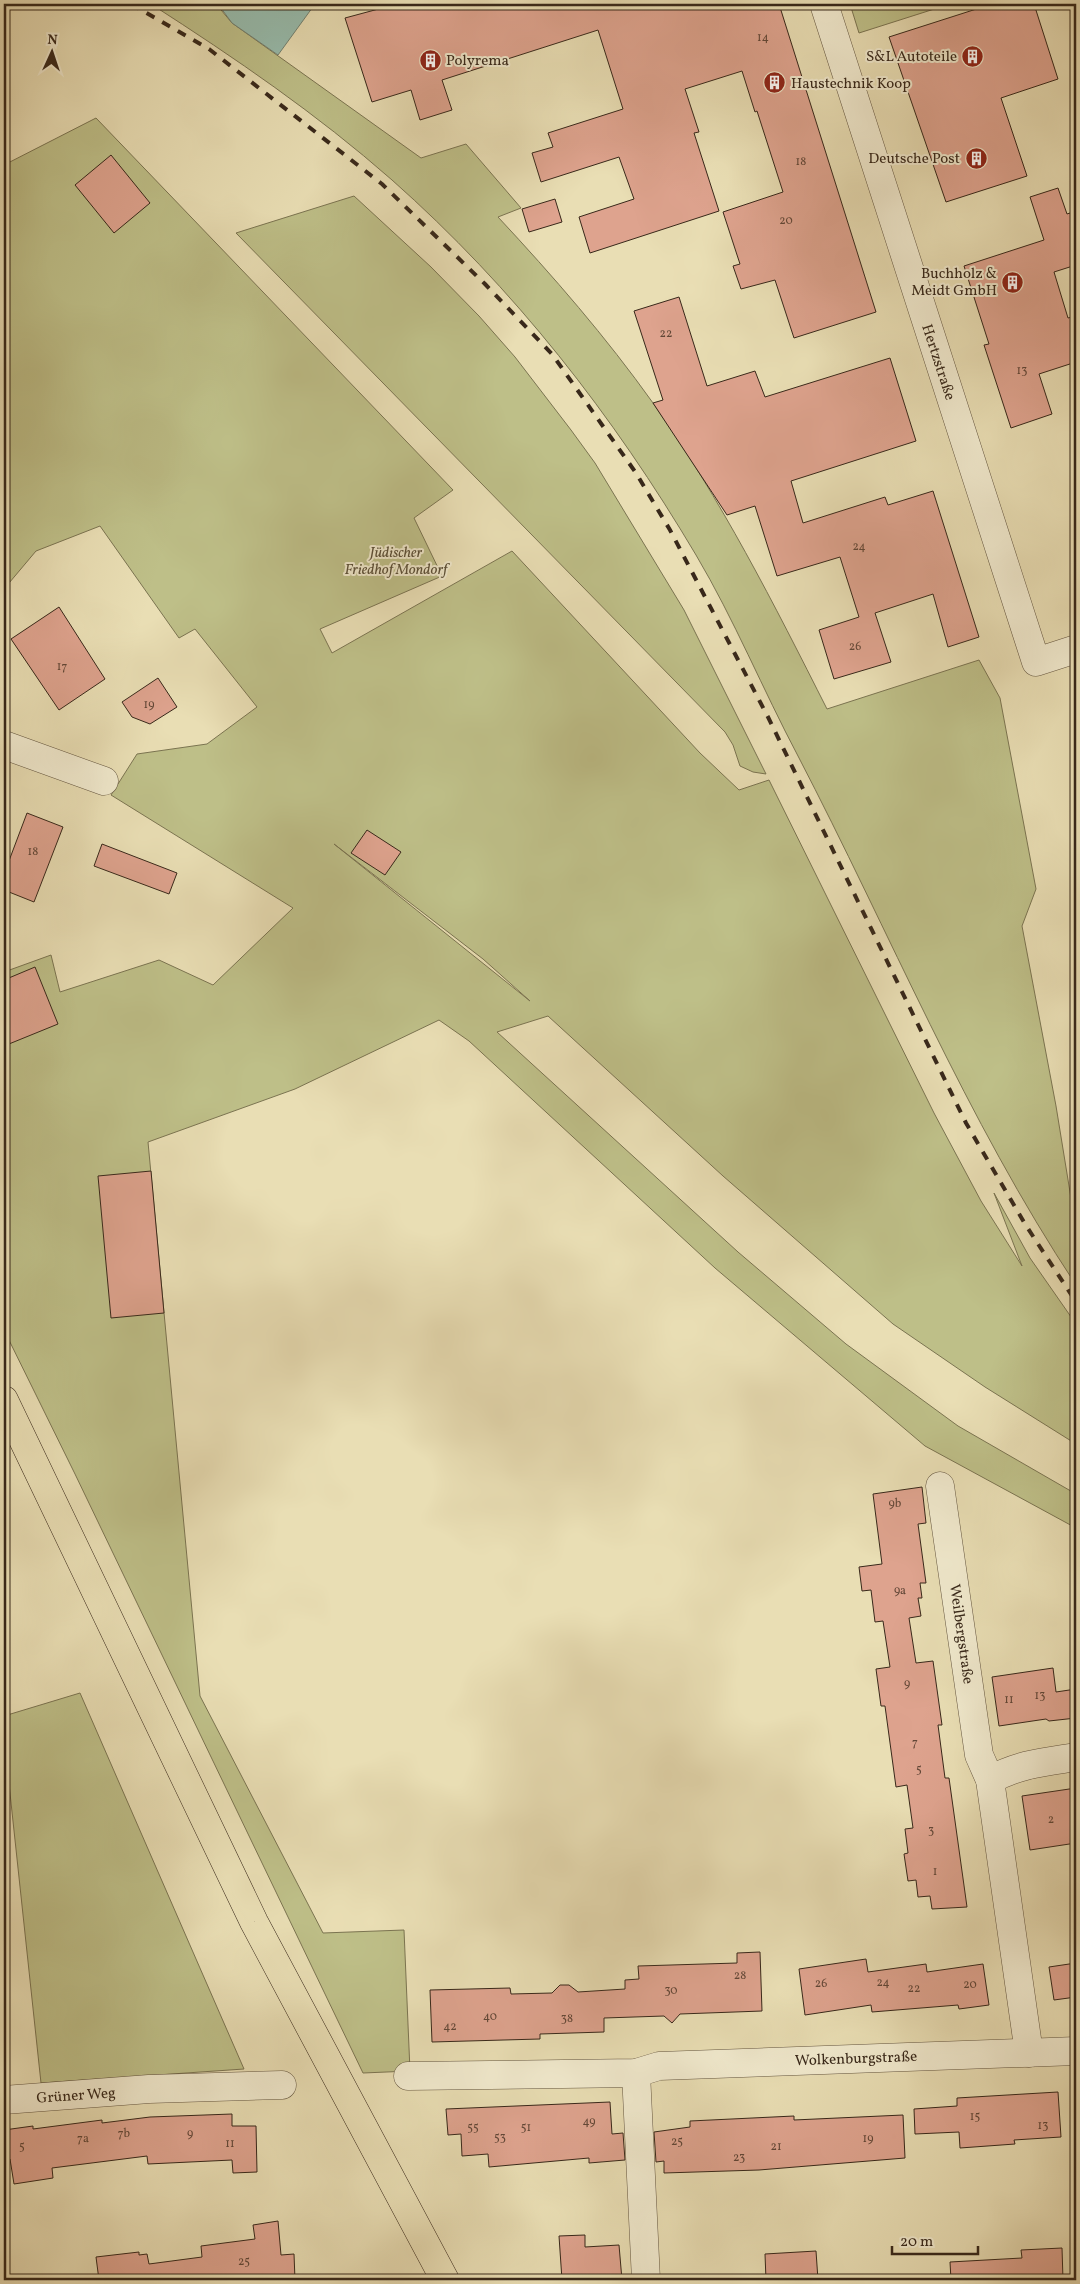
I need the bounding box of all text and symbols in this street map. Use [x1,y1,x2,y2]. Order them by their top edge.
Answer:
north arrow [28,28,78,78]
house number: 14 [757,30,769,46]
text: N [47,31,58,50]
building icon: S&L Autoteile [961,44,985,68]
place label: S&L Autoteile [866,47,957,68]
building icon: Polyrema [418,48,442,72]
place label: Polyrema [446,51,509,72]
building icon: Haustechnik Koop [763,71,787,95]
place label: Haustechnik Koop [791,74,911,95]
building icon: Deutsche Post [964,146,988,170]
place label: Deutsche Post [868,149,960,170]
house number: 18 [796,154,806,170]
house number: 20 [779,213,793,229]
place label: Buchholz & Meidt GmbH [911,264,997,302]
building icon: Buchholz & Meidt GmbH [1001,270,1025,294]
street label: Hertzstraße [915,322,960,403]
house number: 22 [660,326,672,342]
house number: 13 [1017,363,1027,379]
house number: 24 [852,539,866,555]
park label: Jüdischer Friedhof Mondorf [345,543,450,581]
house number: 26 [849,639,861,655]
house number: 17 [57,659,67,675]
house number: 19 [144,697,154,713]
house number: 18 [28,844,38,860]
house number: 9b [889,1496,902,1512]
house number: 9a [894,1583,906,1599]
street label: Weilbergstraße [943,1583,978,1686]
house number: 9 [904,1676,910,1692]
house number: 13 [1035,1688,1045,1704]
house number: 11 [1004,1692,1014,1708]
house number: 7 [912,1735,918,1751]
house number: 5 [916,1762,922,1778]
house number: 2 [1048,1812,1054,1828]
house number: 3 [928,1823,934,1839]
house number: 1 [933,1864,937,1880]
house number: 28 [734,1968,746,1984]
house number: 24 [876,1975,890,1991]
house number: 26 [815,1976,827,1992]
house number: 20 [963,1977,977,1993]
house number: 22 [908,1981,920,1997]
house number: 30 [664,1983,678,1999]
house number: 40 [483,2009,497,2025]
house number: 38 [561,2011,573,2027]
house number: 42 [443,2019,457,2035]
street label: Wolkenburgstraße [795,2047,918,2072]
street label: Grüner Weg [36,2083,117,2110]
house number: 15 [970,2109,980,2125]
house number: 49 [582,2114,596,2130]
house number: 13 [1038,2118,1048,2134]
house number: 55 [467,2120,479,2136]
house number: 51 [521,2120,531,2136]
house number: 7b [118,2126,131,2142]
house number: 9 [187,2126,193,2142]
house number: 53 [494,2130,506,2146]
house number: 7a [77,2131,89,2147]
house number: 19 [863,2131,873,2147]
house number: 25 [671,2134,683,2150]
house number: 11 [225,2136,235,2152]
house number: 5 [19,2139,25,2155]
house number: 21 [770,2139,782,2155]
house number: 23 [733,2150,745,2166]
scale bar [892,2224,979,2256]
text: 20 m [900,2232,933,2253]
house number: 25 [238,2254,250,2270]

